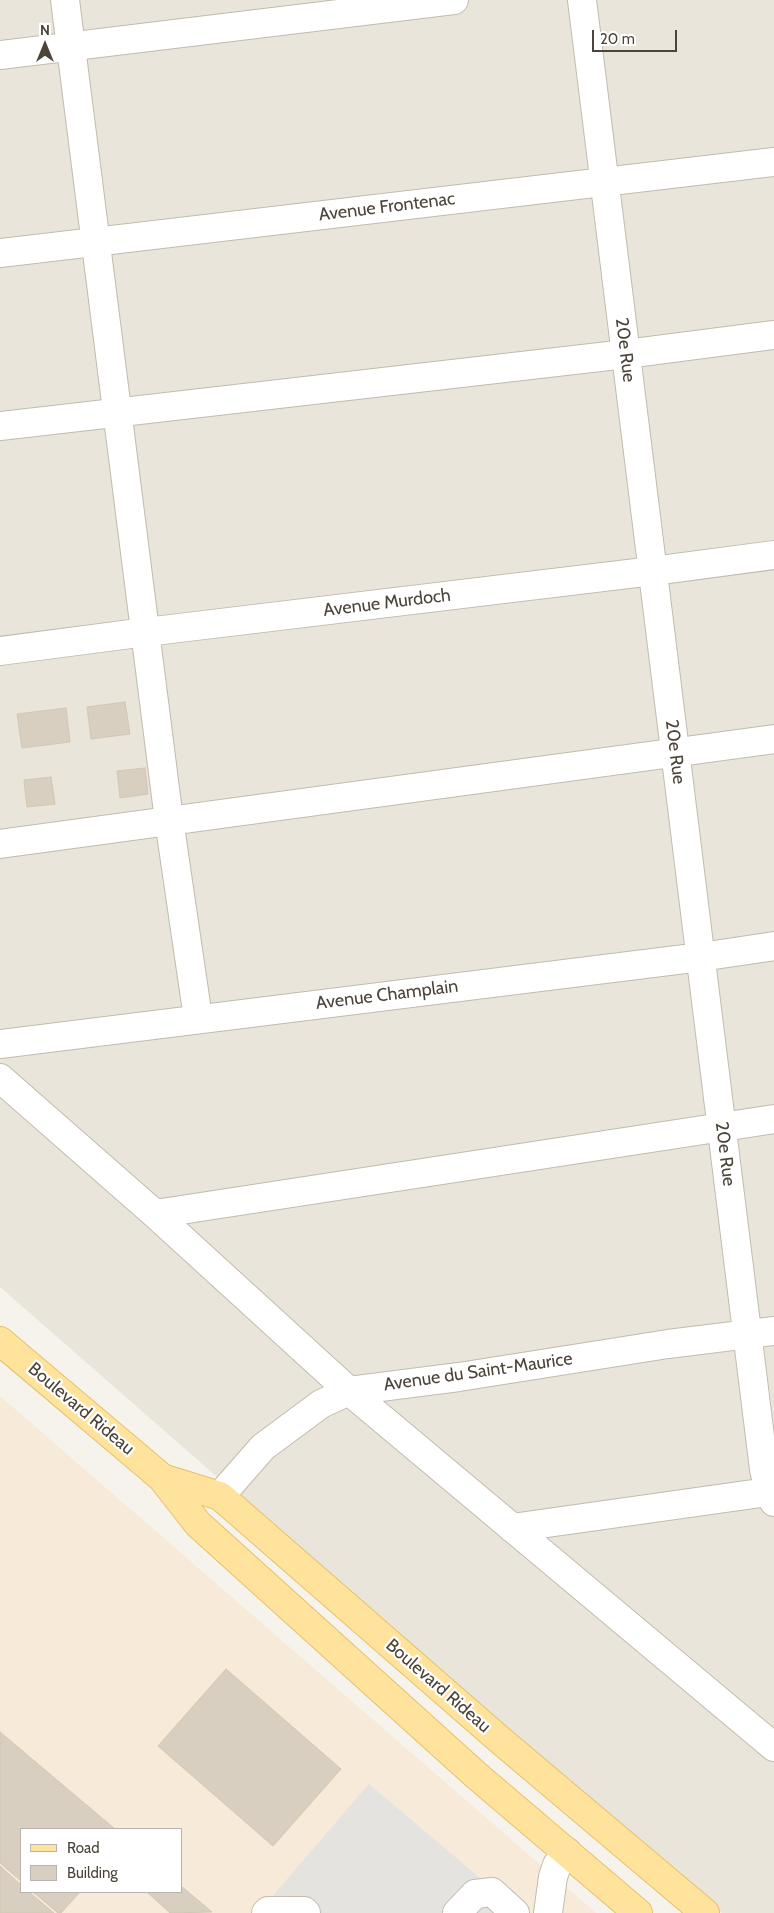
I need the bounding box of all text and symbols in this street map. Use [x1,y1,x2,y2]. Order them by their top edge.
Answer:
north arrow [20,20,70,70]
scale bar [594,20,679,52]
text: N [40,21,50,39]
text: 20 m [600,30,635,48]
street label: Avenue Frontenac [318,188,456,226]
street label: 20e Rue [610,317,640,383]
street label: Avenue Murdoch [322,584,452,622]
street label: 20e Rue [660,719,690,785]
street label: Avenue Champlain [315,976,459,1014]
street label: 20e Rue [710,1121,740,1187]
street label: Avenue du Saint-Maurice [382,1348,574,1396]
street label: Boulevard Rideau [23,1358,139,1460]
street label: Boulevard Rideau [381,1635,495,1737]
legend [20,1828,182,1893]
text: Road [67,1839,100,1857]
text: Building [67,1864,118,1882]

